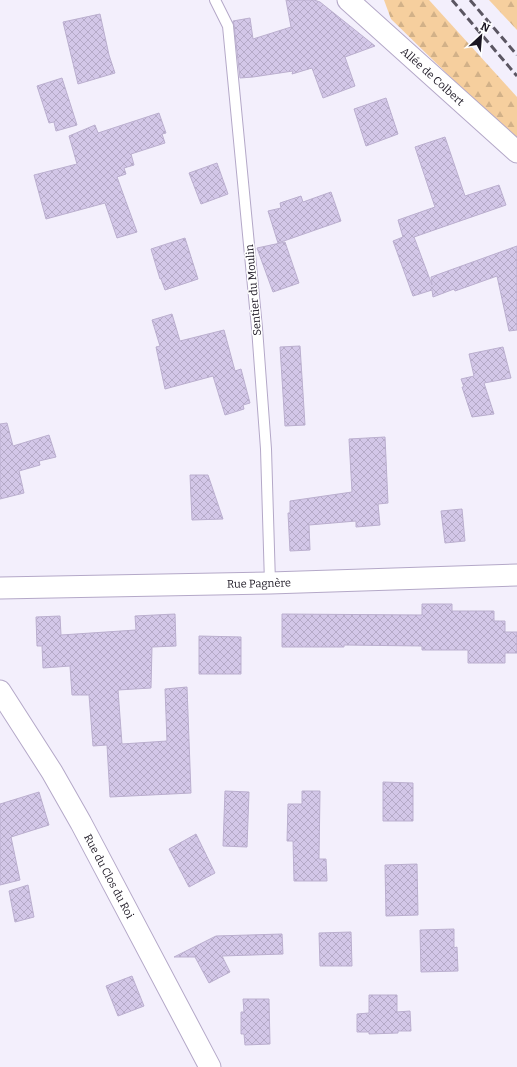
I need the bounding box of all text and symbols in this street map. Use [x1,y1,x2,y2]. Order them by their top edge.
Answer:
north arrow [461,16,501,56]
text: N [478,20,492,35]
street label: Allée de Colbert [398,45,467,108]
street label: Sentier du Moulin [243,244,264,336]
street label: Rue Pagnère [227,576,291,591]
street label: Rue du Clos du Roi [81,832,137,921]

